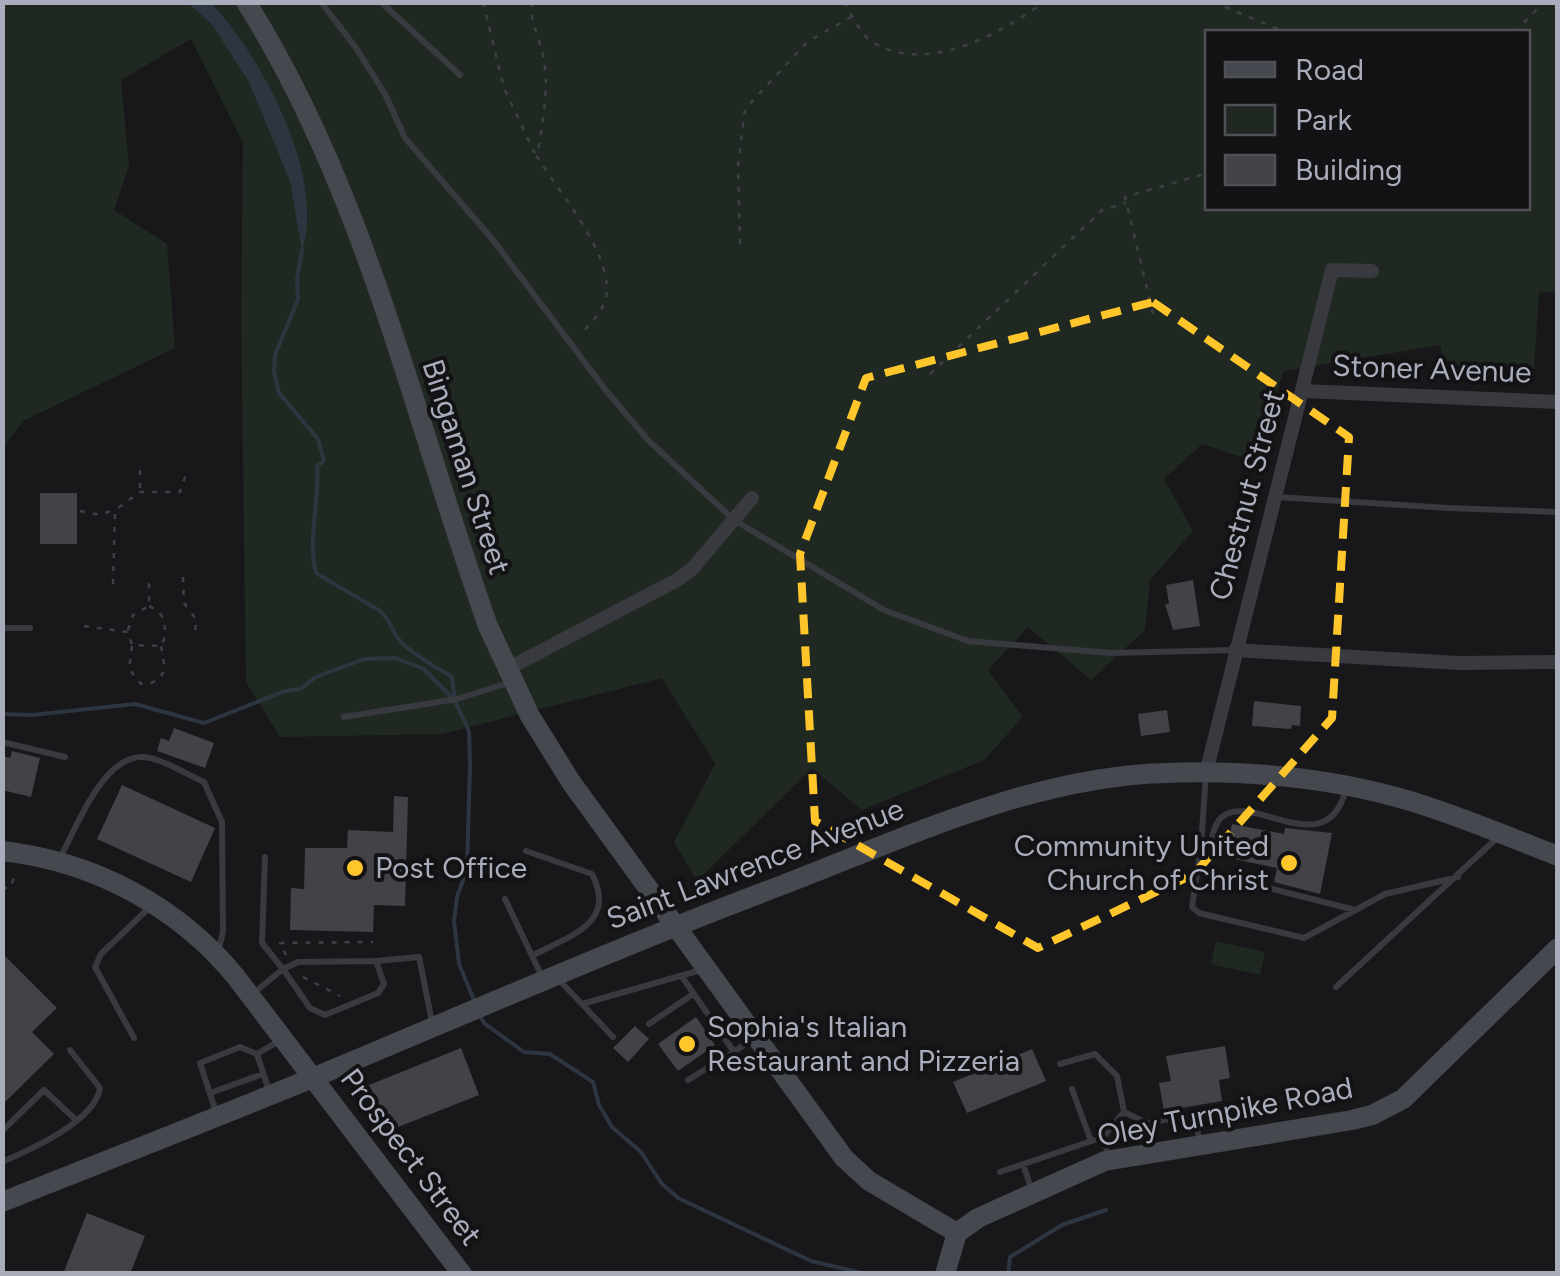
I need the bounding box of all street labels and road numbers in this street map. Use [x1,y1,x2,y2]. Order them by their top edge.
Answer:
street label: Stoner Avenue [1332,347,1532,390]
street label: Bingaman Street [414,355,519,579]
street label: Chestnut Street [1201,386,1292,604]
street label: Saint Lawrence Avenue [601,790,909,937]
street label: Prospect Street [333,1061,490,1252]
street label: Oley Turnpike Road [1094,1069,1356,1154]

